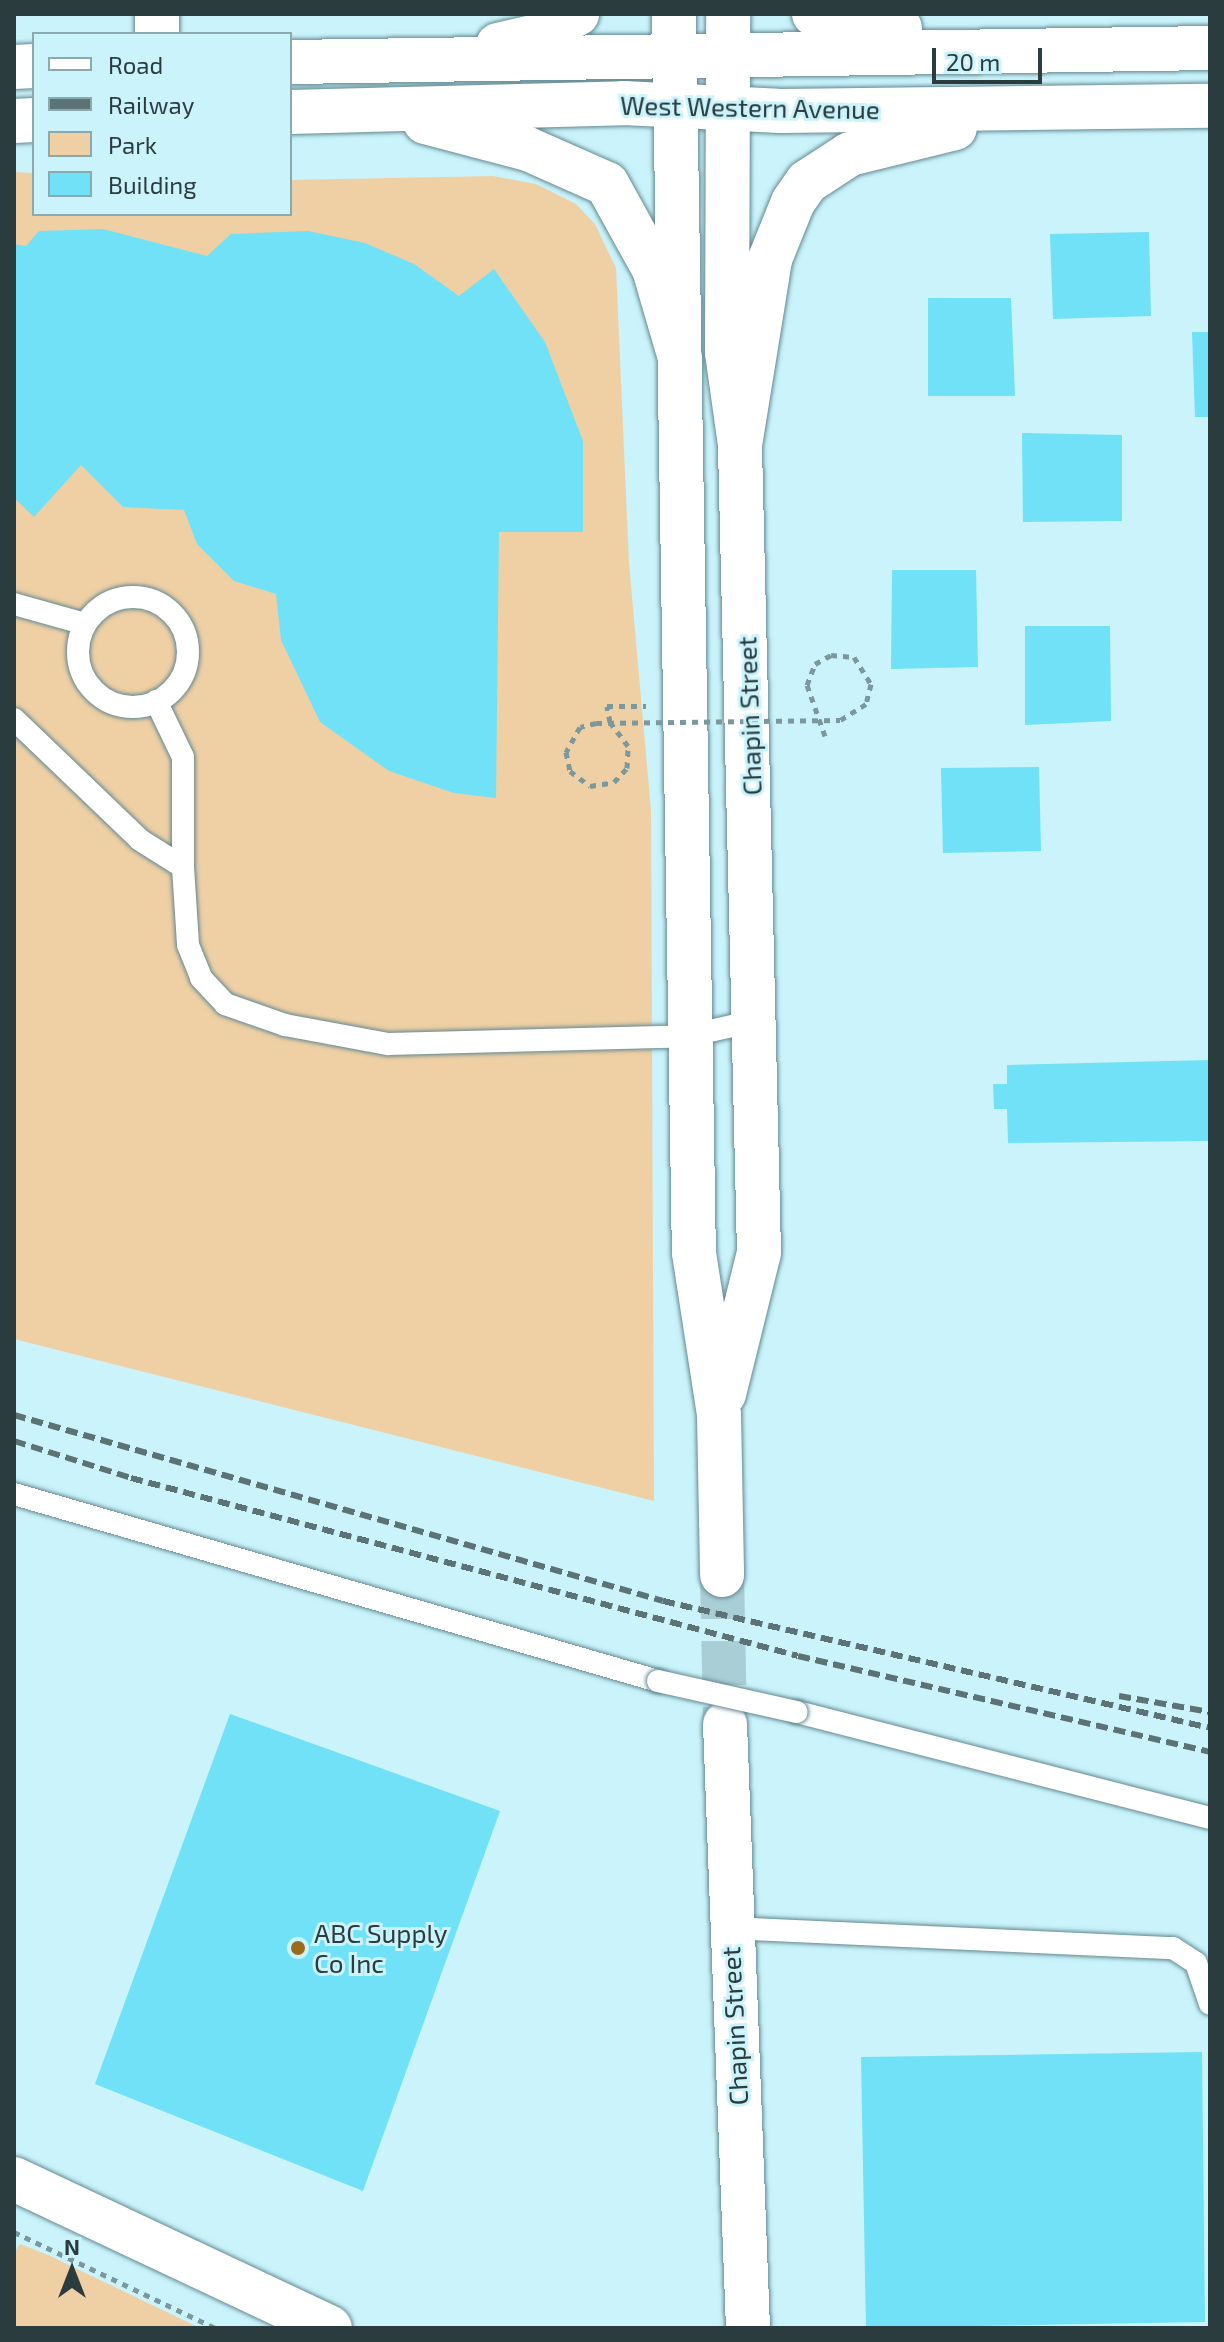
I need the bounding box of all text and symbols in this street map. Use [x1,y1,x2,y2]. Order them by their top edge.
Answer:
legend [32,32,292,216]
scale bar [936,32,1046,82]
text: 20 m [946,47,1000,76]
text: Road [108,50,163,79]
street label: West Western Avenue [619,89,881,125]
text: Railway [108,90,194,119]
text: Park [108,130,157,159]
text: Building [108,170,197,199]
street label: Chapin Street [731,636,767,796]
place label: ABC Supply Co Inc [314,1917,447,1978]
marker: ABC Supply Co Inc [289,1939,307,1957]
street label: Chapin Street [714,1946,754,2106]
north arrow [32,2230,112,2310]
text: N [64,2233,80,2259]

